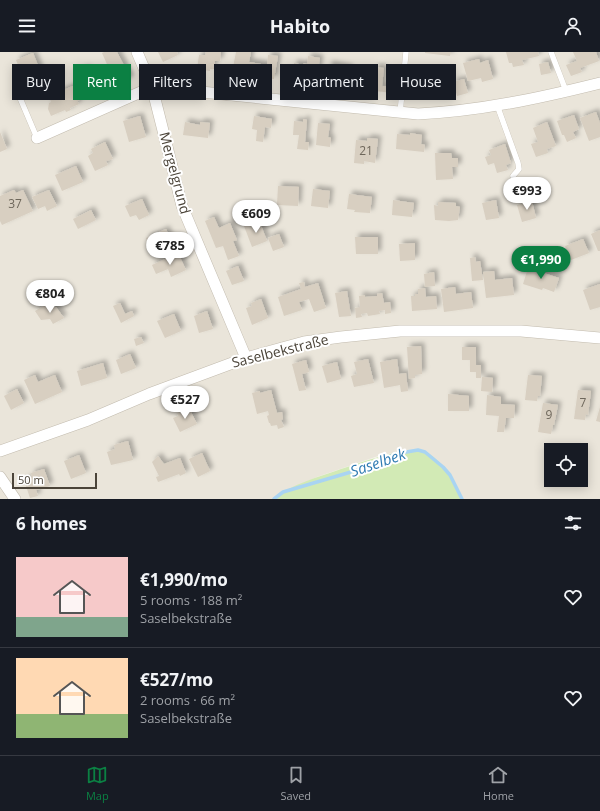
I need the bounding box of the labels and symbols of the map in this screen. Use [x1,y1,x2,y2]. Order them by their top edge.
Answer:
street label: Mergelgrund [155,130,196,216]
house number: 21 [359,142,373,159]
pin: €993 [503,177,551,211]
house number: 37 [8,195,22,212]
pin: €609 [232,200,280,234]
pin: €785 [146,232,194,266]
pin: €1,990 [508,246,574,280]
pin: €804 [26,280,74,314]
street label: Saselbekstraße [230,329,330,372]
pin: €527 [161,386,209,420]
house number: 7 [580,394,587,411]
house number: 9 [546,406,553,423]
water label: Saselbek [347,443,409,481]
scale bar [12,471,97,490]

